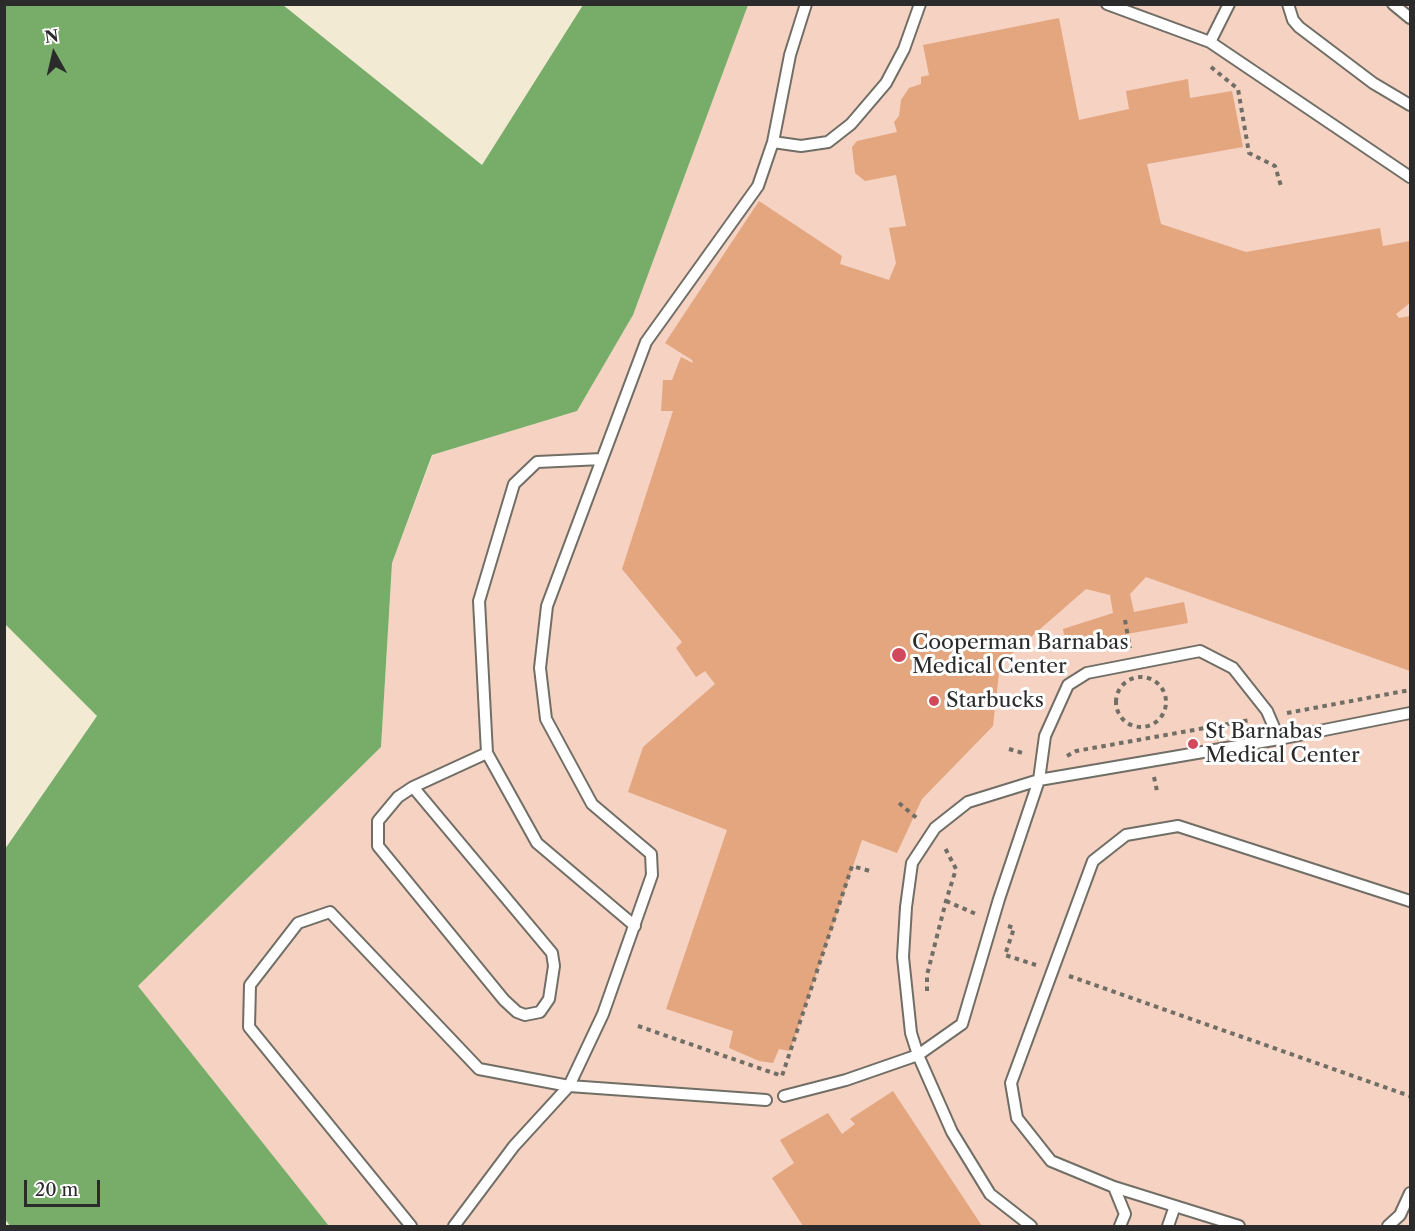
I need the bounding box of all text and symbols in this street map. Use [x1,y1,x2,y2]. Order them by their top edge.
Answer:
north arrow [24,24,84,84]
text: N [43,25,60,47]
place label: Cooperman Barnabas Medical Center [912,630,1129,680]
marker: Cooperman Barnabas Medical Center [890,646,908,664]
place label: Starbucks [946,688,1044,714]
marker: Starbucks [927,694,941,708]
place label: St Barnabas Medical Center [1205,719,1360,769]
marker: St Barnabas Medical Center [1186,737,1200,751]
scale bar [27,1168,104,1206]
text: 20 m [35,1179,78,1201]

